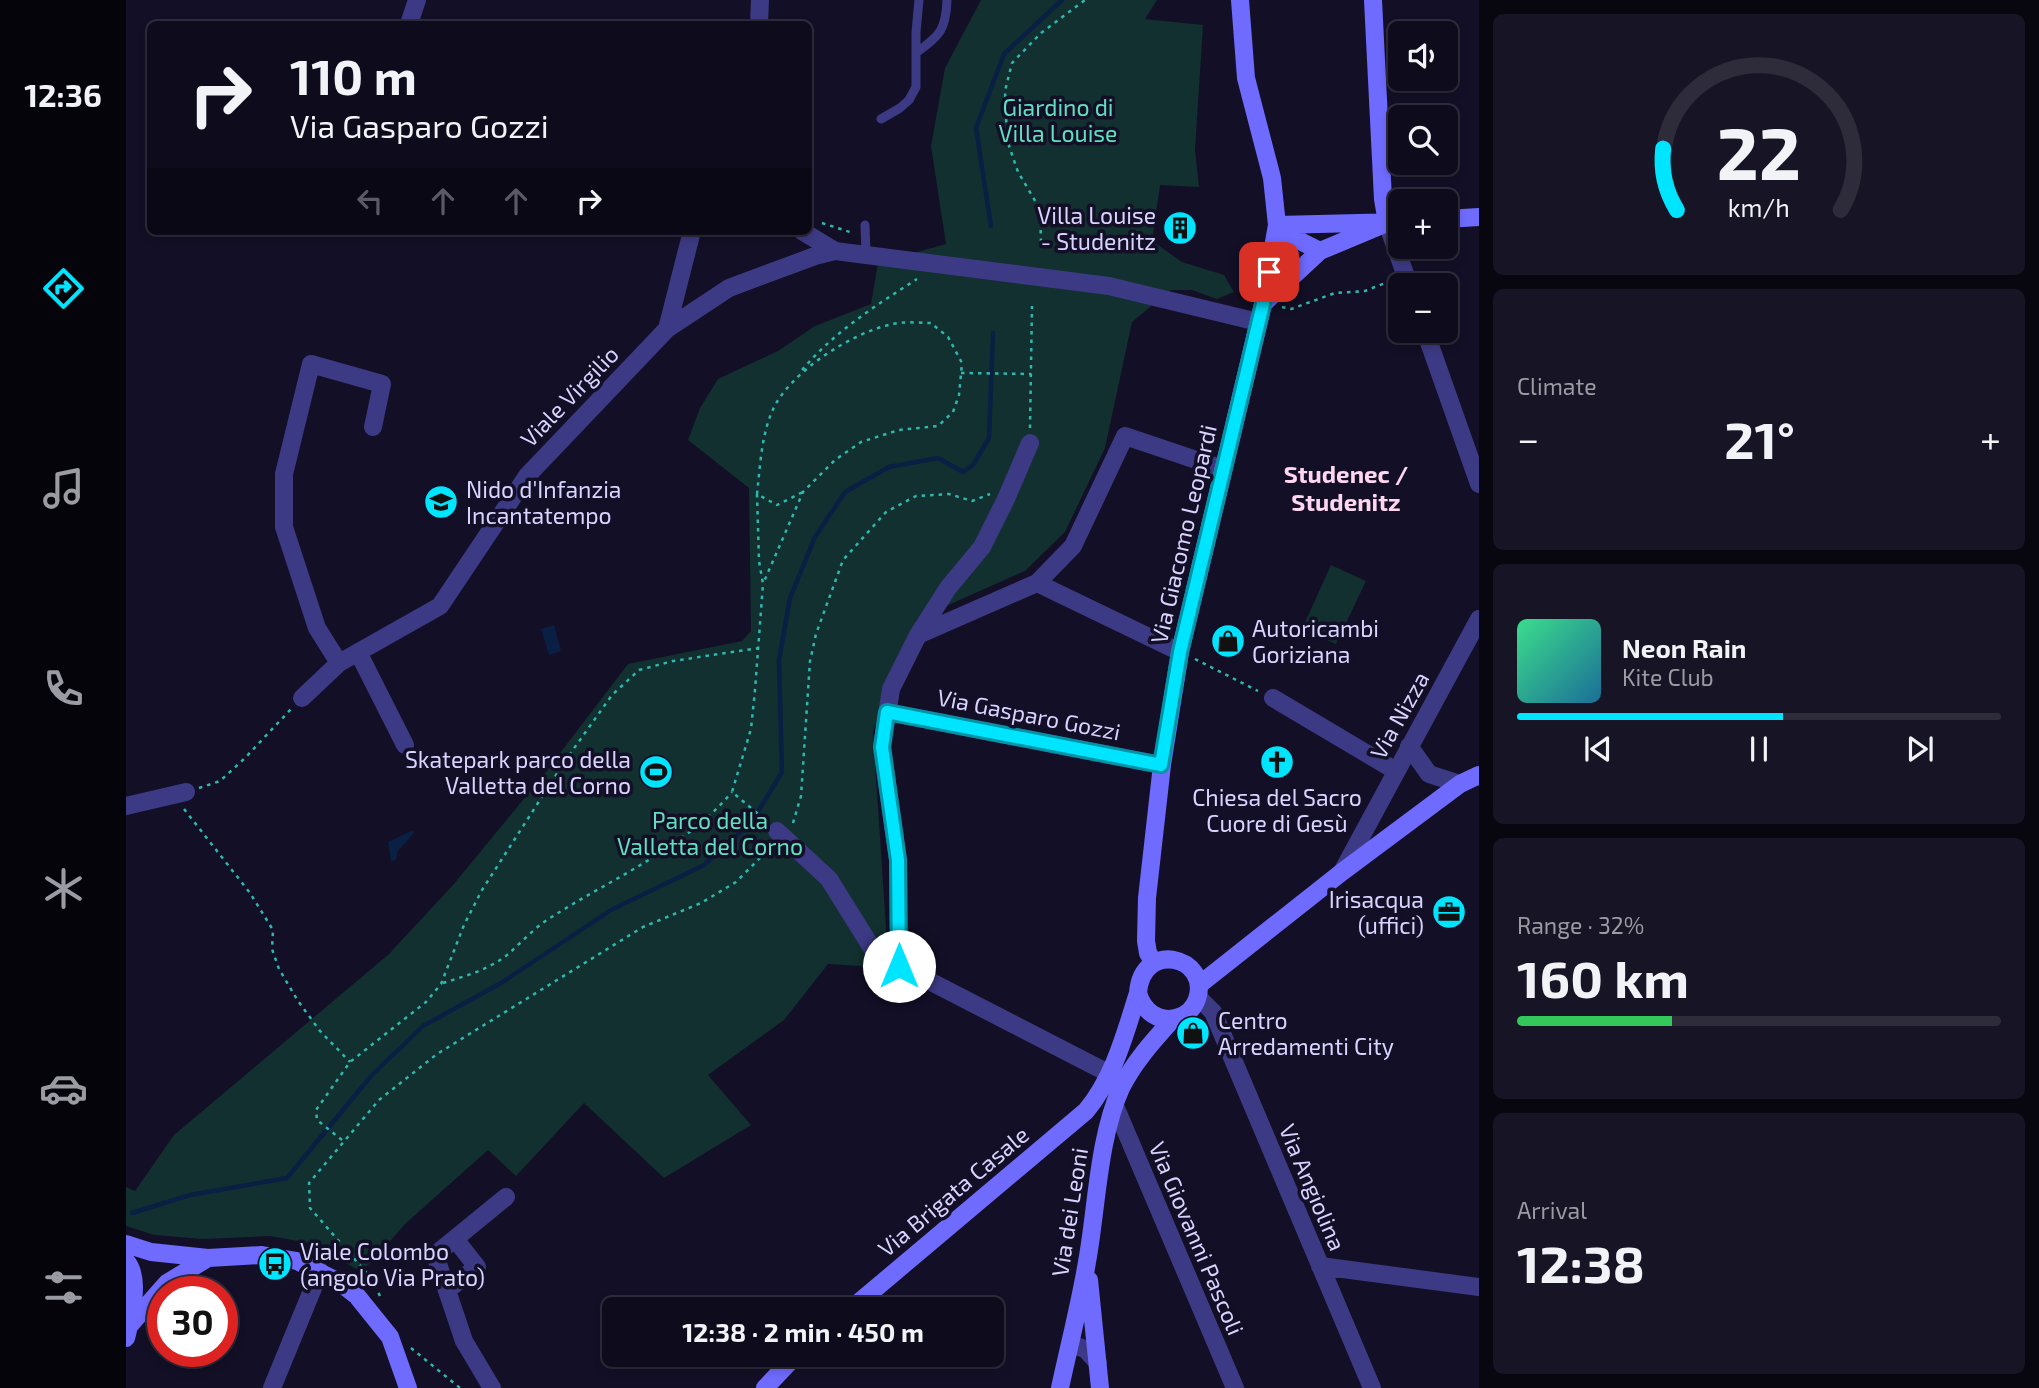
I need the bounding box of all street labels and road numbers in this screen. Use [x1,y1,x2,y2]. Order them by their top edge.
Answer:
street label: Viale Virgilio [514,340,624,452]
street label: Via Giacomo Leopardi [1144,422,1222,646]
street label: Via Nizza [1364,666,1434,764]
street label: Via Gasparo Gozzi [935,683,1123,745]
street label: Via Brigata Casale [872,1120,1034,1262]
street label: Via Angiolina [1274,1120,1352,1254]
street label: Via Giovanni Pascoli [1144,1137,1250,1339]
street label: Via dei Leoni [1045,1146,1093,1278]

